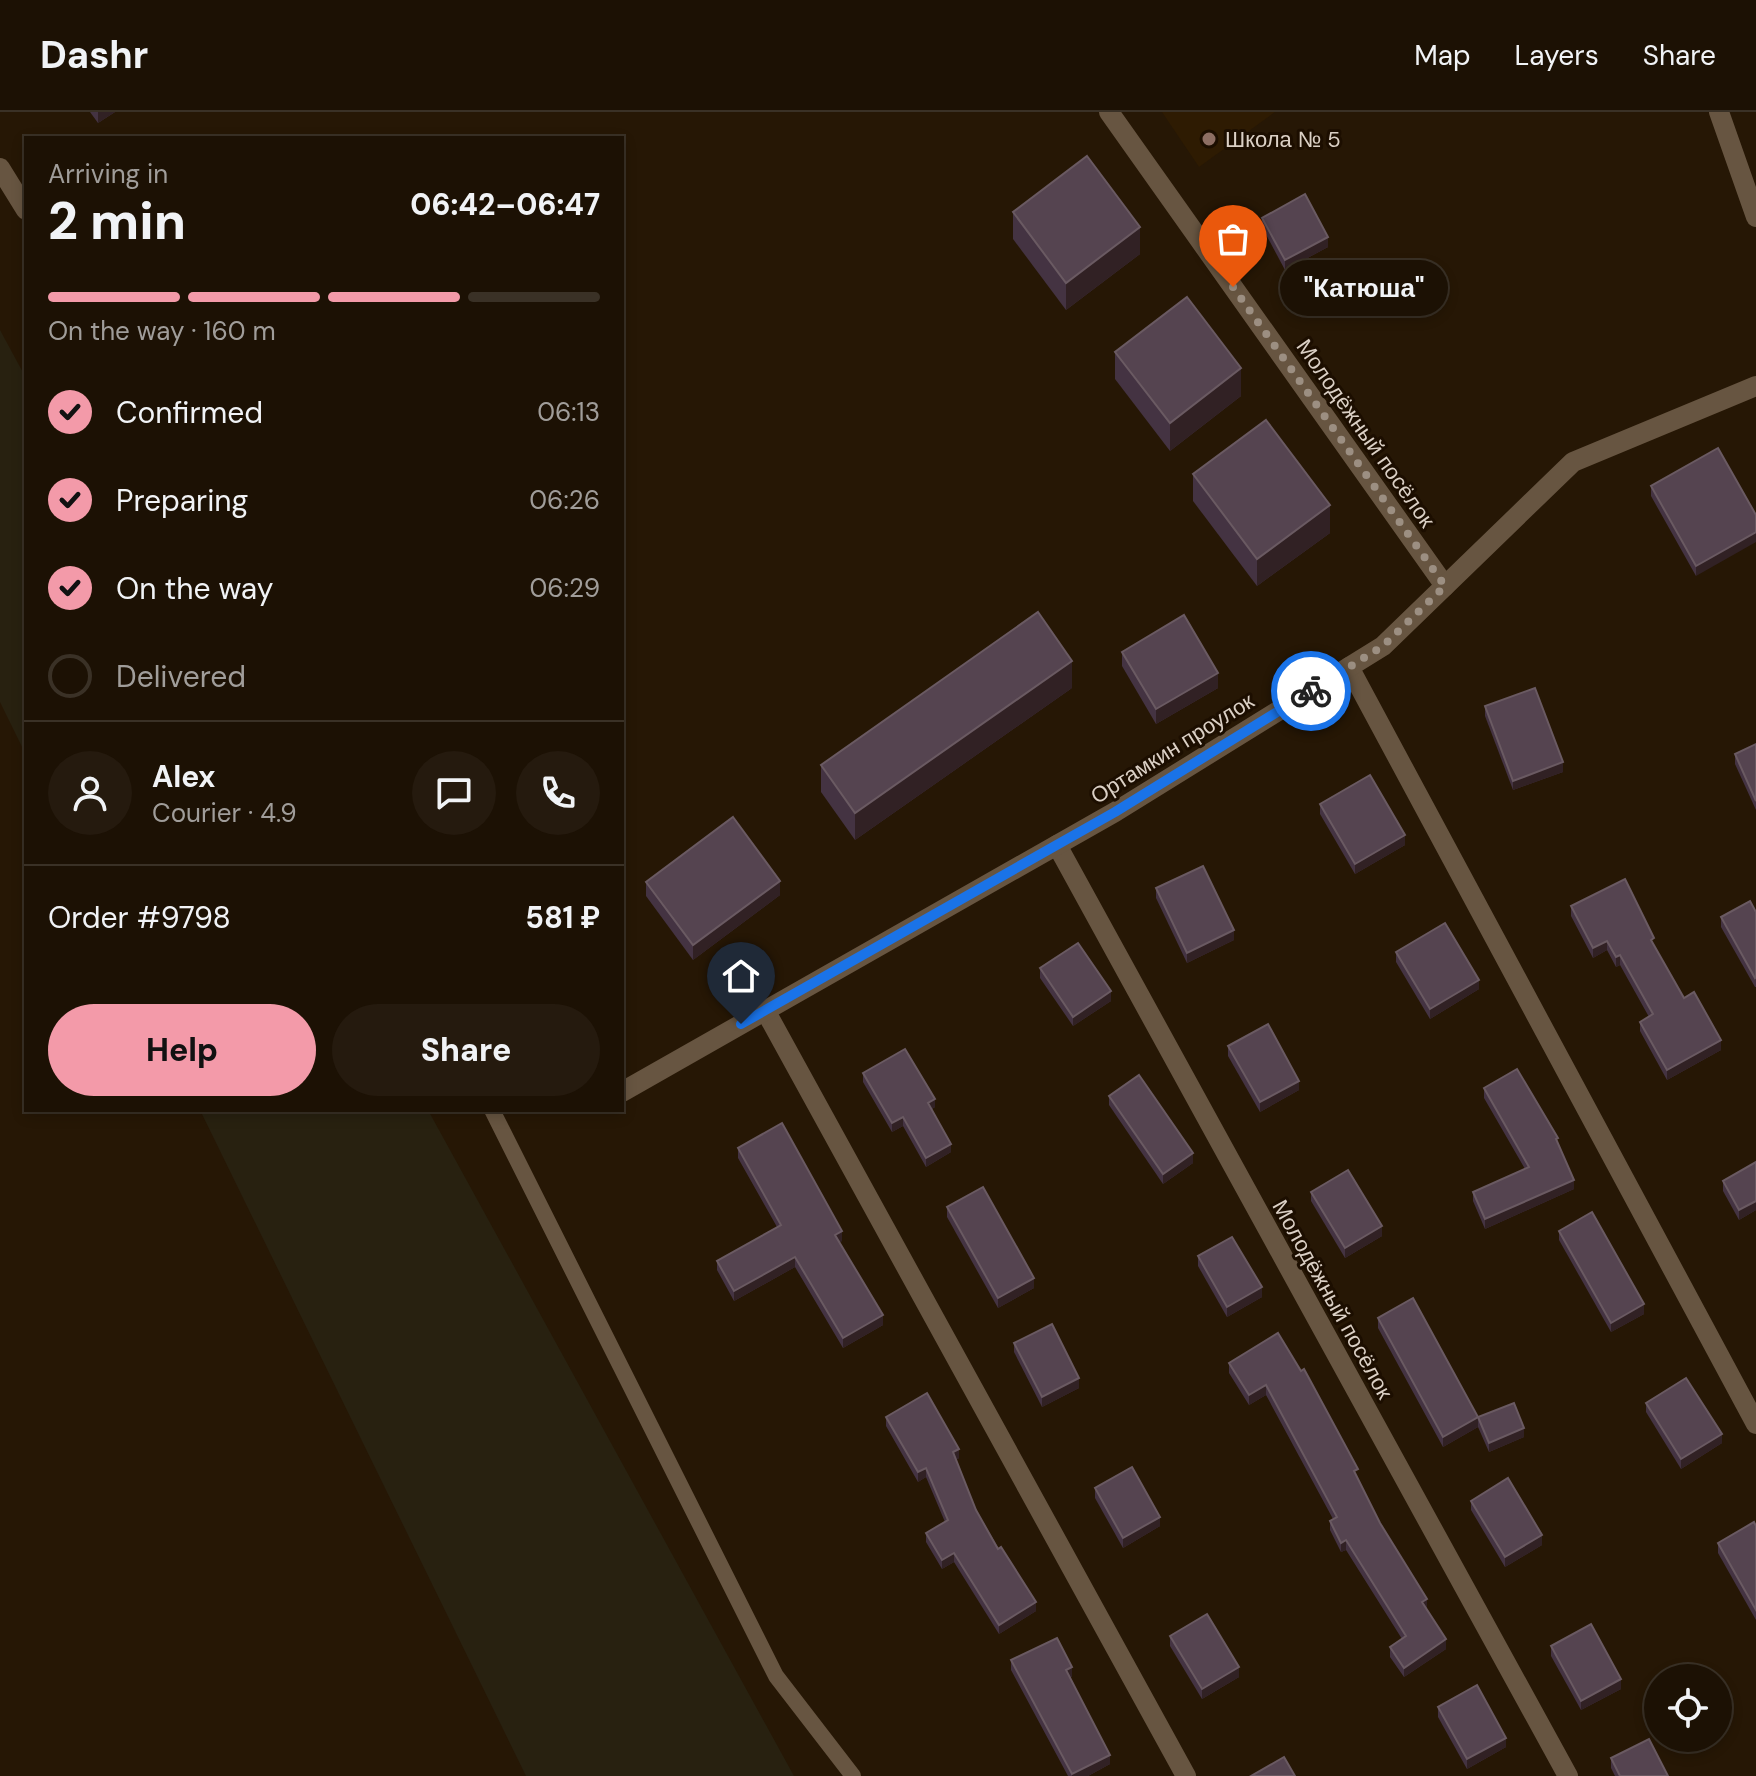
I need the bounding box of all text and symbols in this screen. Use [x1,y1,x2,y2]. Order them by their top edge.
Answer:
text: Dashr [40,30,148,80]
text: Map [1414,37,1471,74]
text: Layers [1515,37,1599,74]
text: Share [1643,37,1716,74]
place label: Школа № 5 [1225,125,1341,154]
marker: Школа № 5 [1200,130,1218,148]
text: Arriving in [48,157,168,191]
text: 06:42–06:47 [410,185,600,224]
text: 2 min [48,187,186,255]
pin [1199,205,1267,287]
icon: bag [1211,217,1255,261]
callout: "Катюша" [1281,259,1449,315]
text: "Катюша" [1303,271,1425,305]
text: On the way · 160 m [48,314,276,348]
street label: Молодёжный посёлок [1290,333,1442,533]
icon: check [48,390,92,434]
text: Confirmed [116,393,263,432]
text: 06:13 [537,395,600,429]
icon: check [48,478,92,522]
text: Preparing [116,481,248,520]
text: 06:26 [529,483,600,517]
icon: check [48,566,92,610]
text: On the way [116,569,273,608]
text: 06:29 [530,571,600,605]
courier [1271,651,1351,731]
text: Delivered [116,657,246,696]
icon: bike [1289,669,1333,713]
street label: Ортамкин проулок [1085,686,1260,810]
button: person [48,751,132,835]
button: chat [412,751,496,835]
button: phone [516,751,600,835]
text: Alex [152,757,215,796]
text: Courier · 4.9 [152,796,297,830]
text: Order #9798 [48,898,231,937]
text: 581 ₽ [525,898,600,937]
pin [707,942,775,1024]
icon: home [719,954,763,998]
button: Help [48,1004,316,1096]
button: Share [332,1004,600,1096]
street label: Молодёжный посёлок [1266,1195,1400,1404]
map controls [1644,1664,1732,1752]
button: locate [1644,1664,1732,1752]

